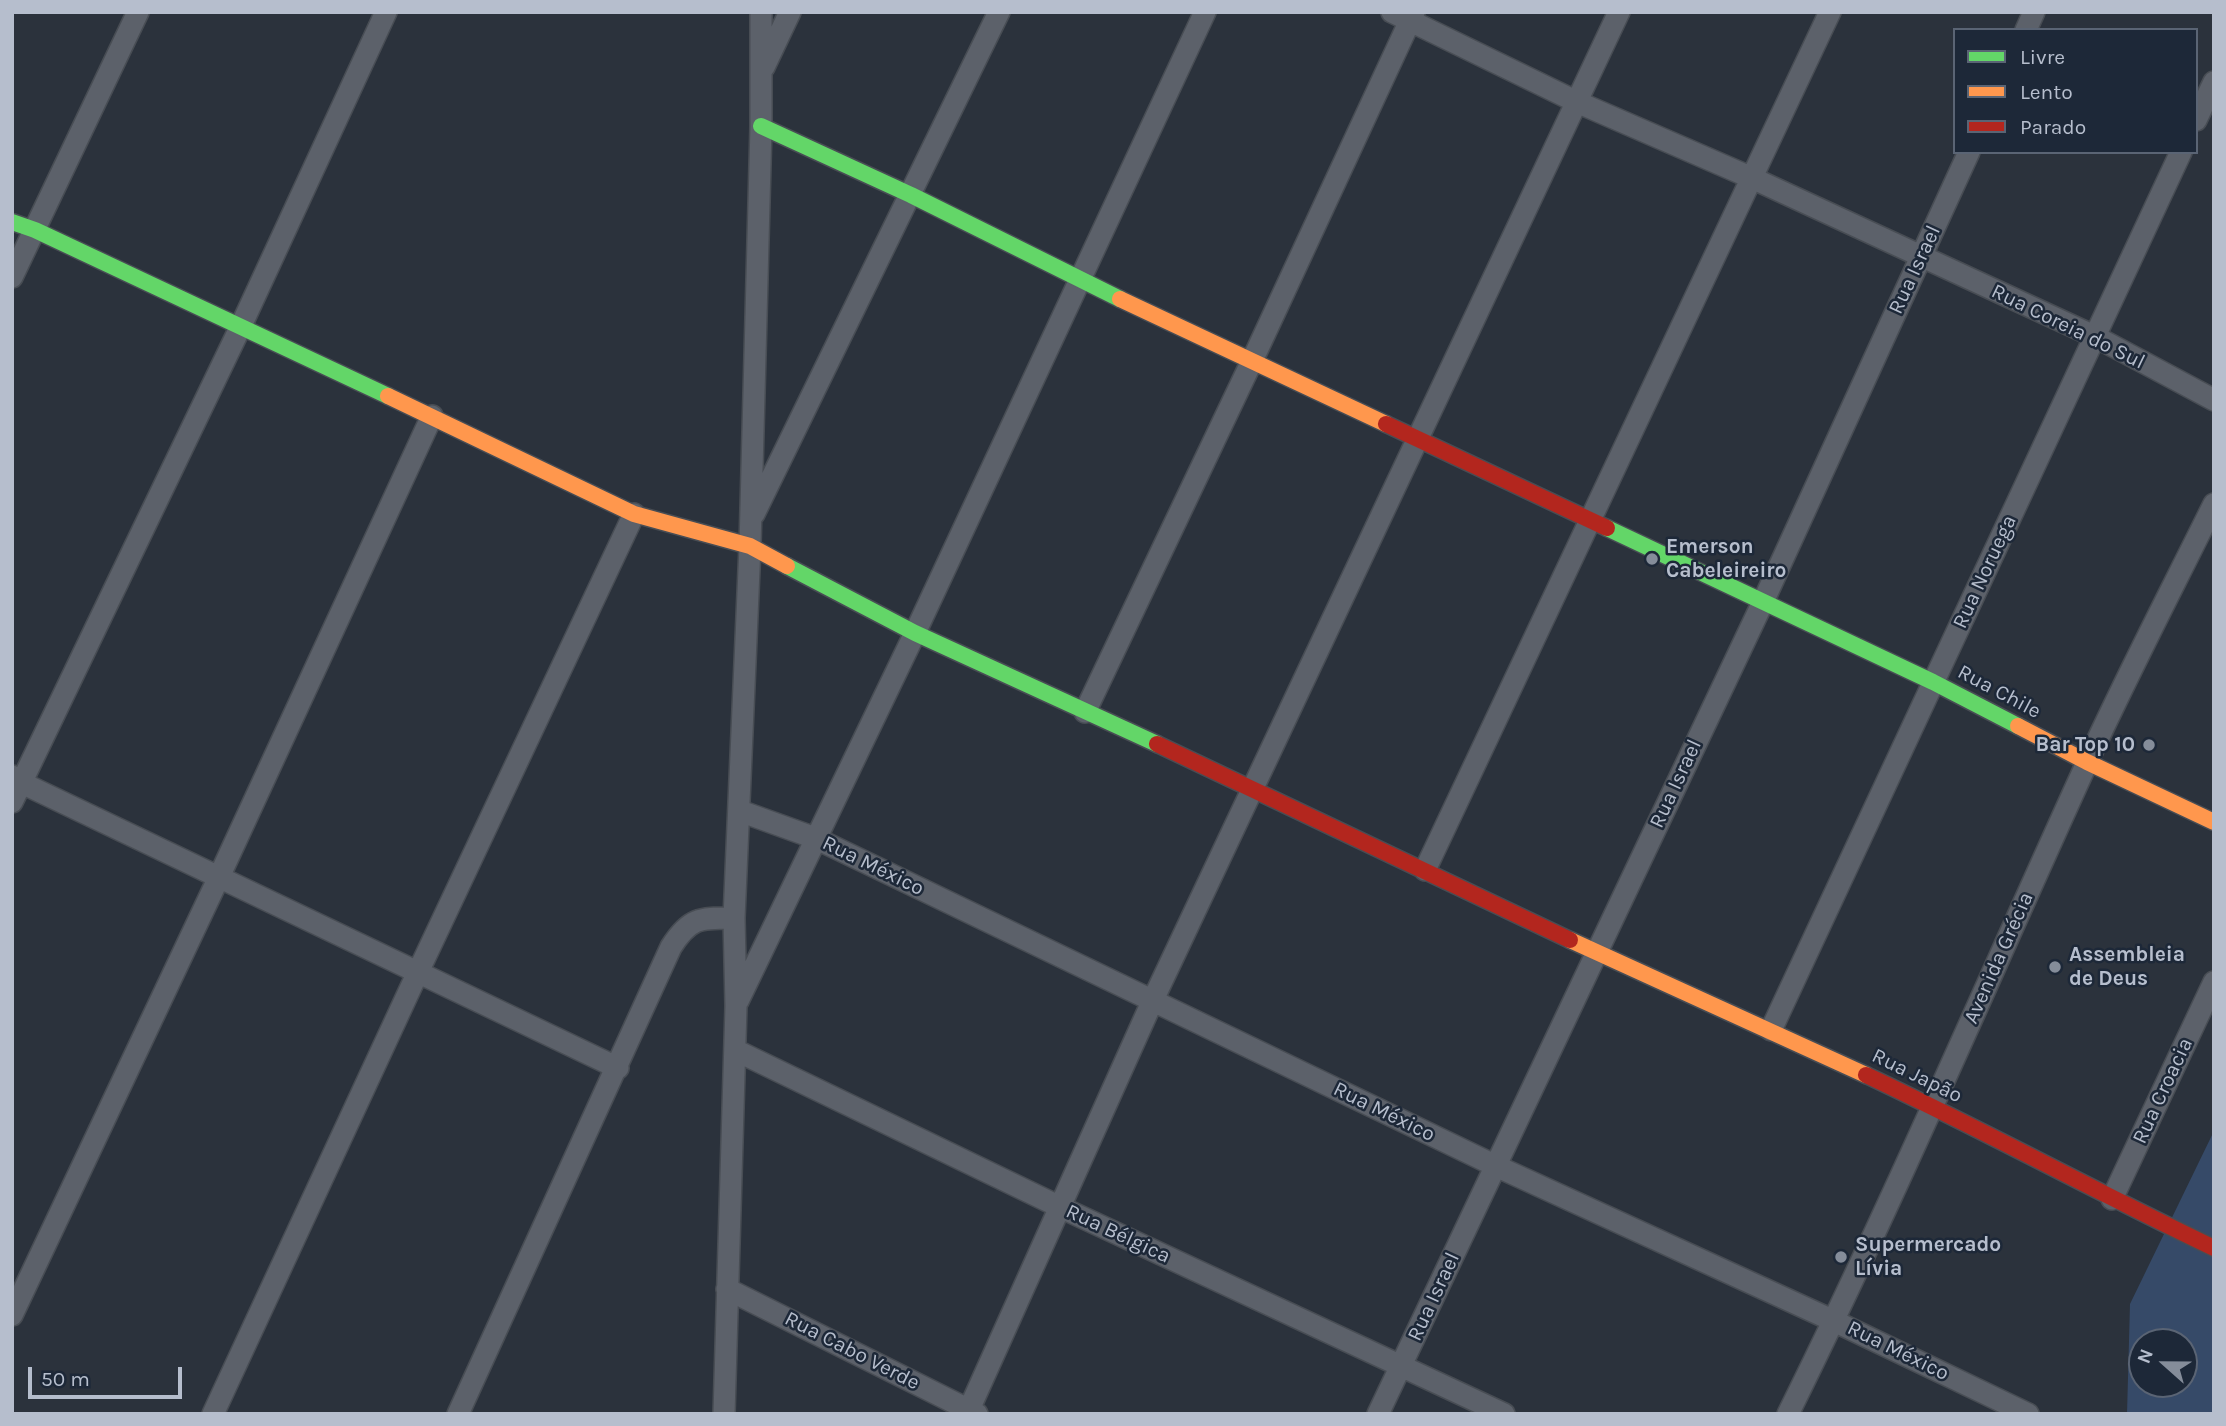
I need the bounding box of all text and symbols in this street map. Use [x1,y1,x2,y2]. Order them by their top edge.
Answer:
legend [1953,28,2198,154]
text: Livre [2020,45,2065,69]
text: Lento [2020,80,2073,104]
text: Parado [2020,115,2086,139]
street label: Rua Israel [1884,222,1946,318]
street label: Rua Coreia do Sul [1987,279,2149,375]
street label: Rua Noruega [1948,511,2022,633]
place label: Emerson Cabeleireiro [1666,534,1786,584]
marker: Emerson Cabeleireiro [1644,551,1660,567]
street label: Rua Chile [1953,660,2045,724]
place label: Bar Top 10 [2036,732,2135,758]
street label: Rua Israel [1645,736,1707,832]
marker: Bar Top 10 [2141,737,2157,753]
street label: Rua México [818,831,928,901]
street label: Avenida Grécia [1959,888,2039,1028]
place label: Assembleia de Deus [2069,942,2185,992]
marker: Assembleia de Deus [2047,959,2063,975]
street label: Rua Croacia [2127,1034,2199,1148]
street label: Rua Japão [1868,1043,1966,1109]
street label: Rua México [1329,1077,1439,1147]
street label: Rua Bélgica [1062,1199,1174,1269]
place label: Supermercado Lívia [1855,1232,2001,1282]
street label: Rua Israel [1403,1249,1465,1345]
marker: Supermercado Lívia [1833,1249,1849,1265]
street label: Rua Cabo Verde [780,1306,924,1396]
street label: Rua México [1843,1316,1953,1386]
north arrow [2128,1328,2198,1398]
text: N [2133,1346,2158,1366]
scale bar [32,1352,186,1396]
text: 50 m [41,1367,90,1391]

